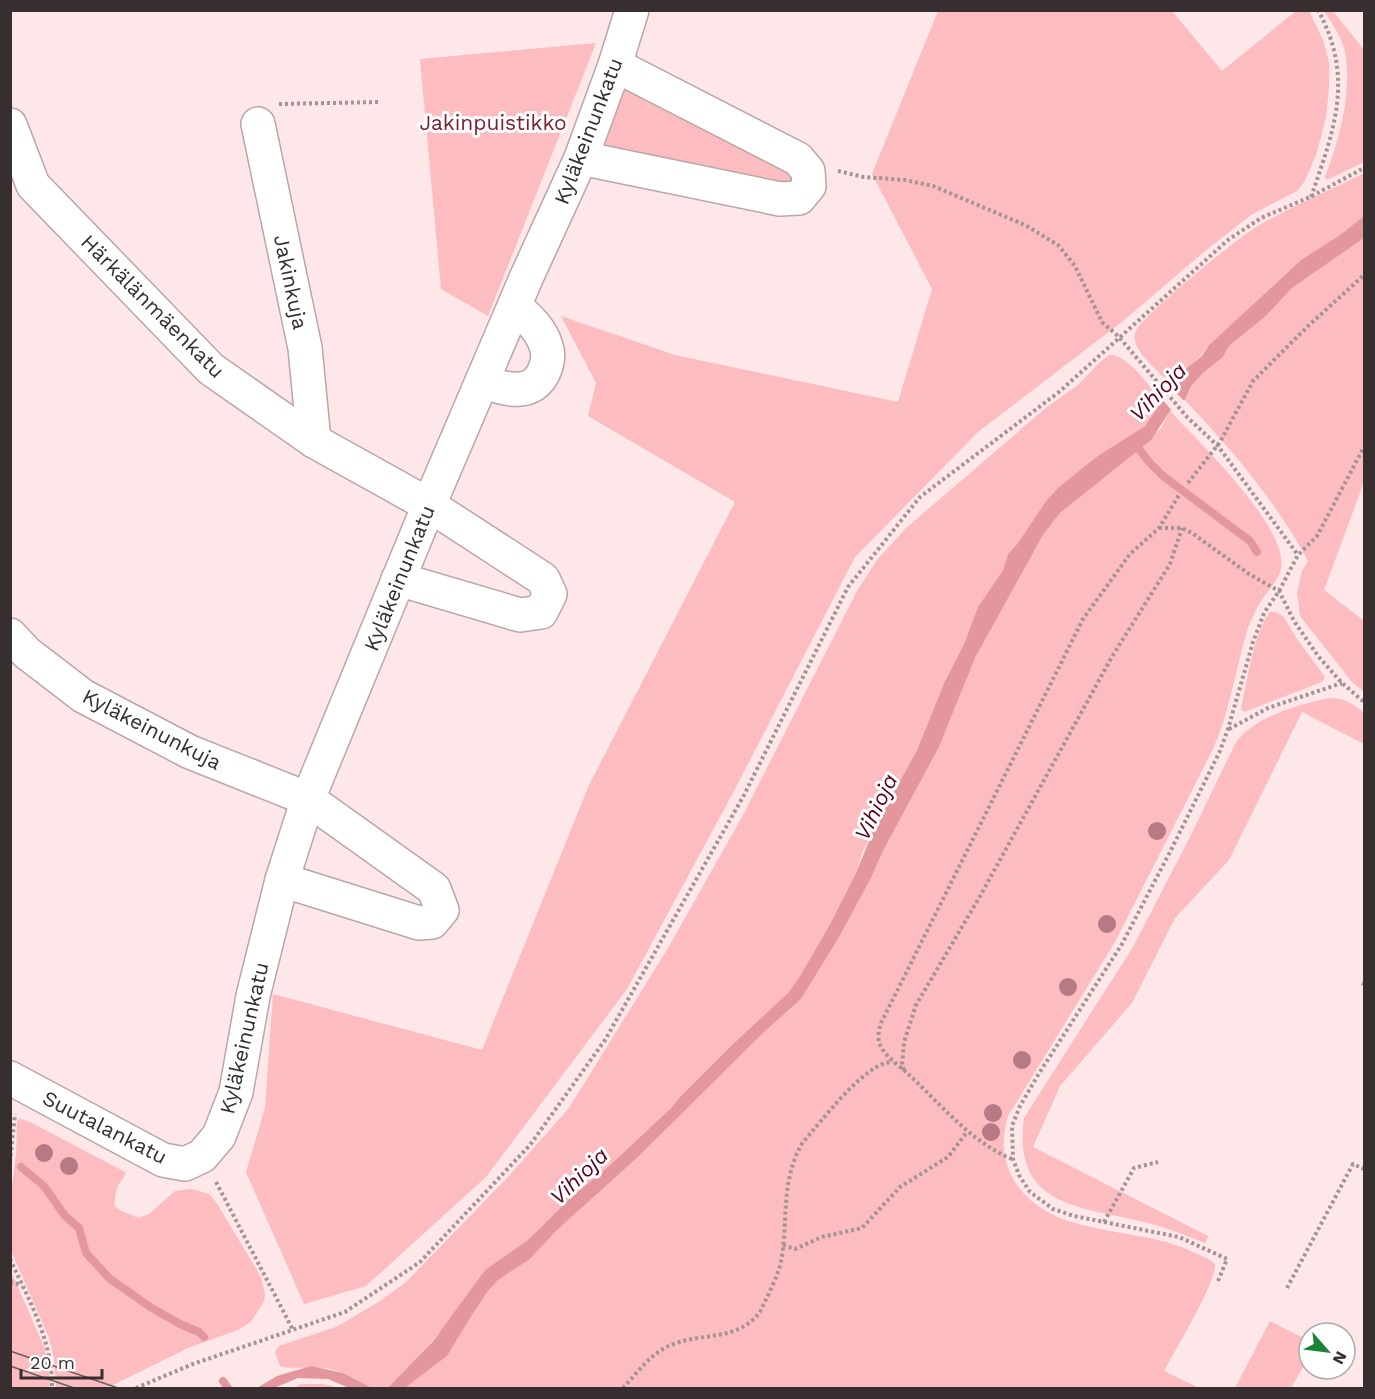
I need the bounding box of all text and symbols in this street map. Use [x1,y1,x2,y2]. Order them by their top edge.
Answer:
street label: Kyläkeinunkatu [549,54,627,208]
park label: Jakinpuistikko [419,110,567,135]
street label: Härkälänmäenkatu [76,229,230,383]
street label: Jakinkuja [269,232,313,332]
water label: Vihioja [1124,358,1192,426]
street label: Kyläkeinunkatu [358,501,440,655]
street label: Kyläkeinunkuja [78,683,226,775]
water label: Vihioja [849,770,903,844]
street label: Kyläkeinunkatu [214,960,274,1116]
street label: Suutalankatu [39,1085,171,1169]
water label: Vihioja [545,1142,613,1210]
north arrow [1297,1321,1357,1381]
scale bar [21,1342,102,1380]
text: N [1329,1348,1351,1368]
text: 20 m [30,1352,75,1373]

